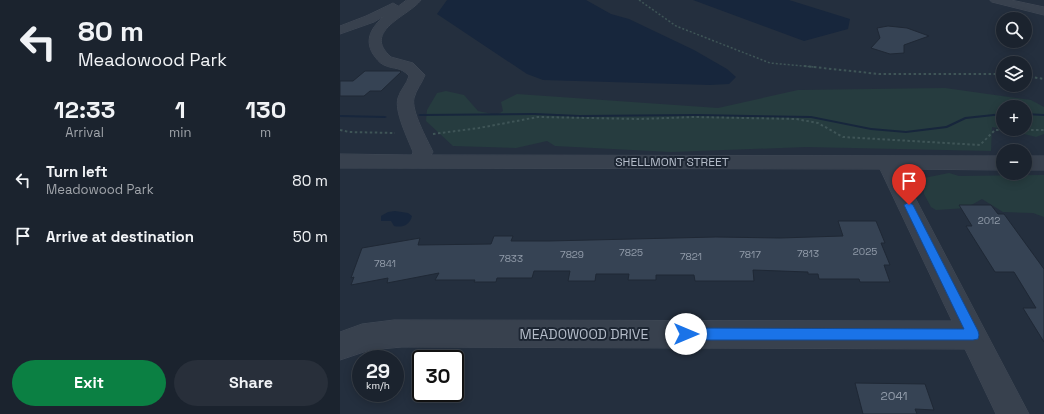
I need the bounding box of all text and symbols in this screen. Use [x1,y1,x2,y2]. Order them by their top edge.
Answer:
map controls [996,12,1032,180]
button: search [996,12,1032,48]
text: 80 m [78,13,144,49]
icon: left [12,16,64,68]
text: Meadowood Park [78,48,227,71]
button: layers [996,56,1032,92]
text: 12:33 [54,94,115,125]
text: 1 [175,94,186,125]
text: 130 [245,94,286,125]
button: + [996,100,1032,136]
text: Arrival [65,124,104,141]
text: min [169,124,191,141]
text: m [260,124,271,141]
button: − [996,144,1032,180]
street label: SHELLMONT STREET [615,154,729,170]
text: Turn left [46,162,108,181]
pin [892,164,926,205]
icon: left [12,169,34,191]
icon: arrive [898,170,920,192]
text: 80 m [292,171,328,190]
text: Meadowood Park [46,181,154,198]
house number: 2012 [978,214,1000,227]
icon: arrive [12,225,34,247]
text: Arrive at destination [46,227,194,246]
text: 50 m [293,227,328,246]
house number: 2025 [853,245,877,258]
house number: 7825 [619,246,643,259]
house number: 7813 [797,247,819,260]
house number: 7829 [560,248,584,261]
house number: 7817 [739,248,761,261]
house number: 7821 [680,250,702,263]
house number: 7833 [499,252,523,265]
house number: 7841 [374,257,396,270]
position arrow [665,313,707,355]
street label: MEADOWOOD DRIVE [520,325,649,343]
speed limit sign: 30 [412,350,464,402]
text: 29 [366,358,390,384]
button: Exit [12,360,166,406]
button: Share [174,360,328,406]
text: km/h [366,379,390,392]
house number: 2041 [880,388,908,404]

